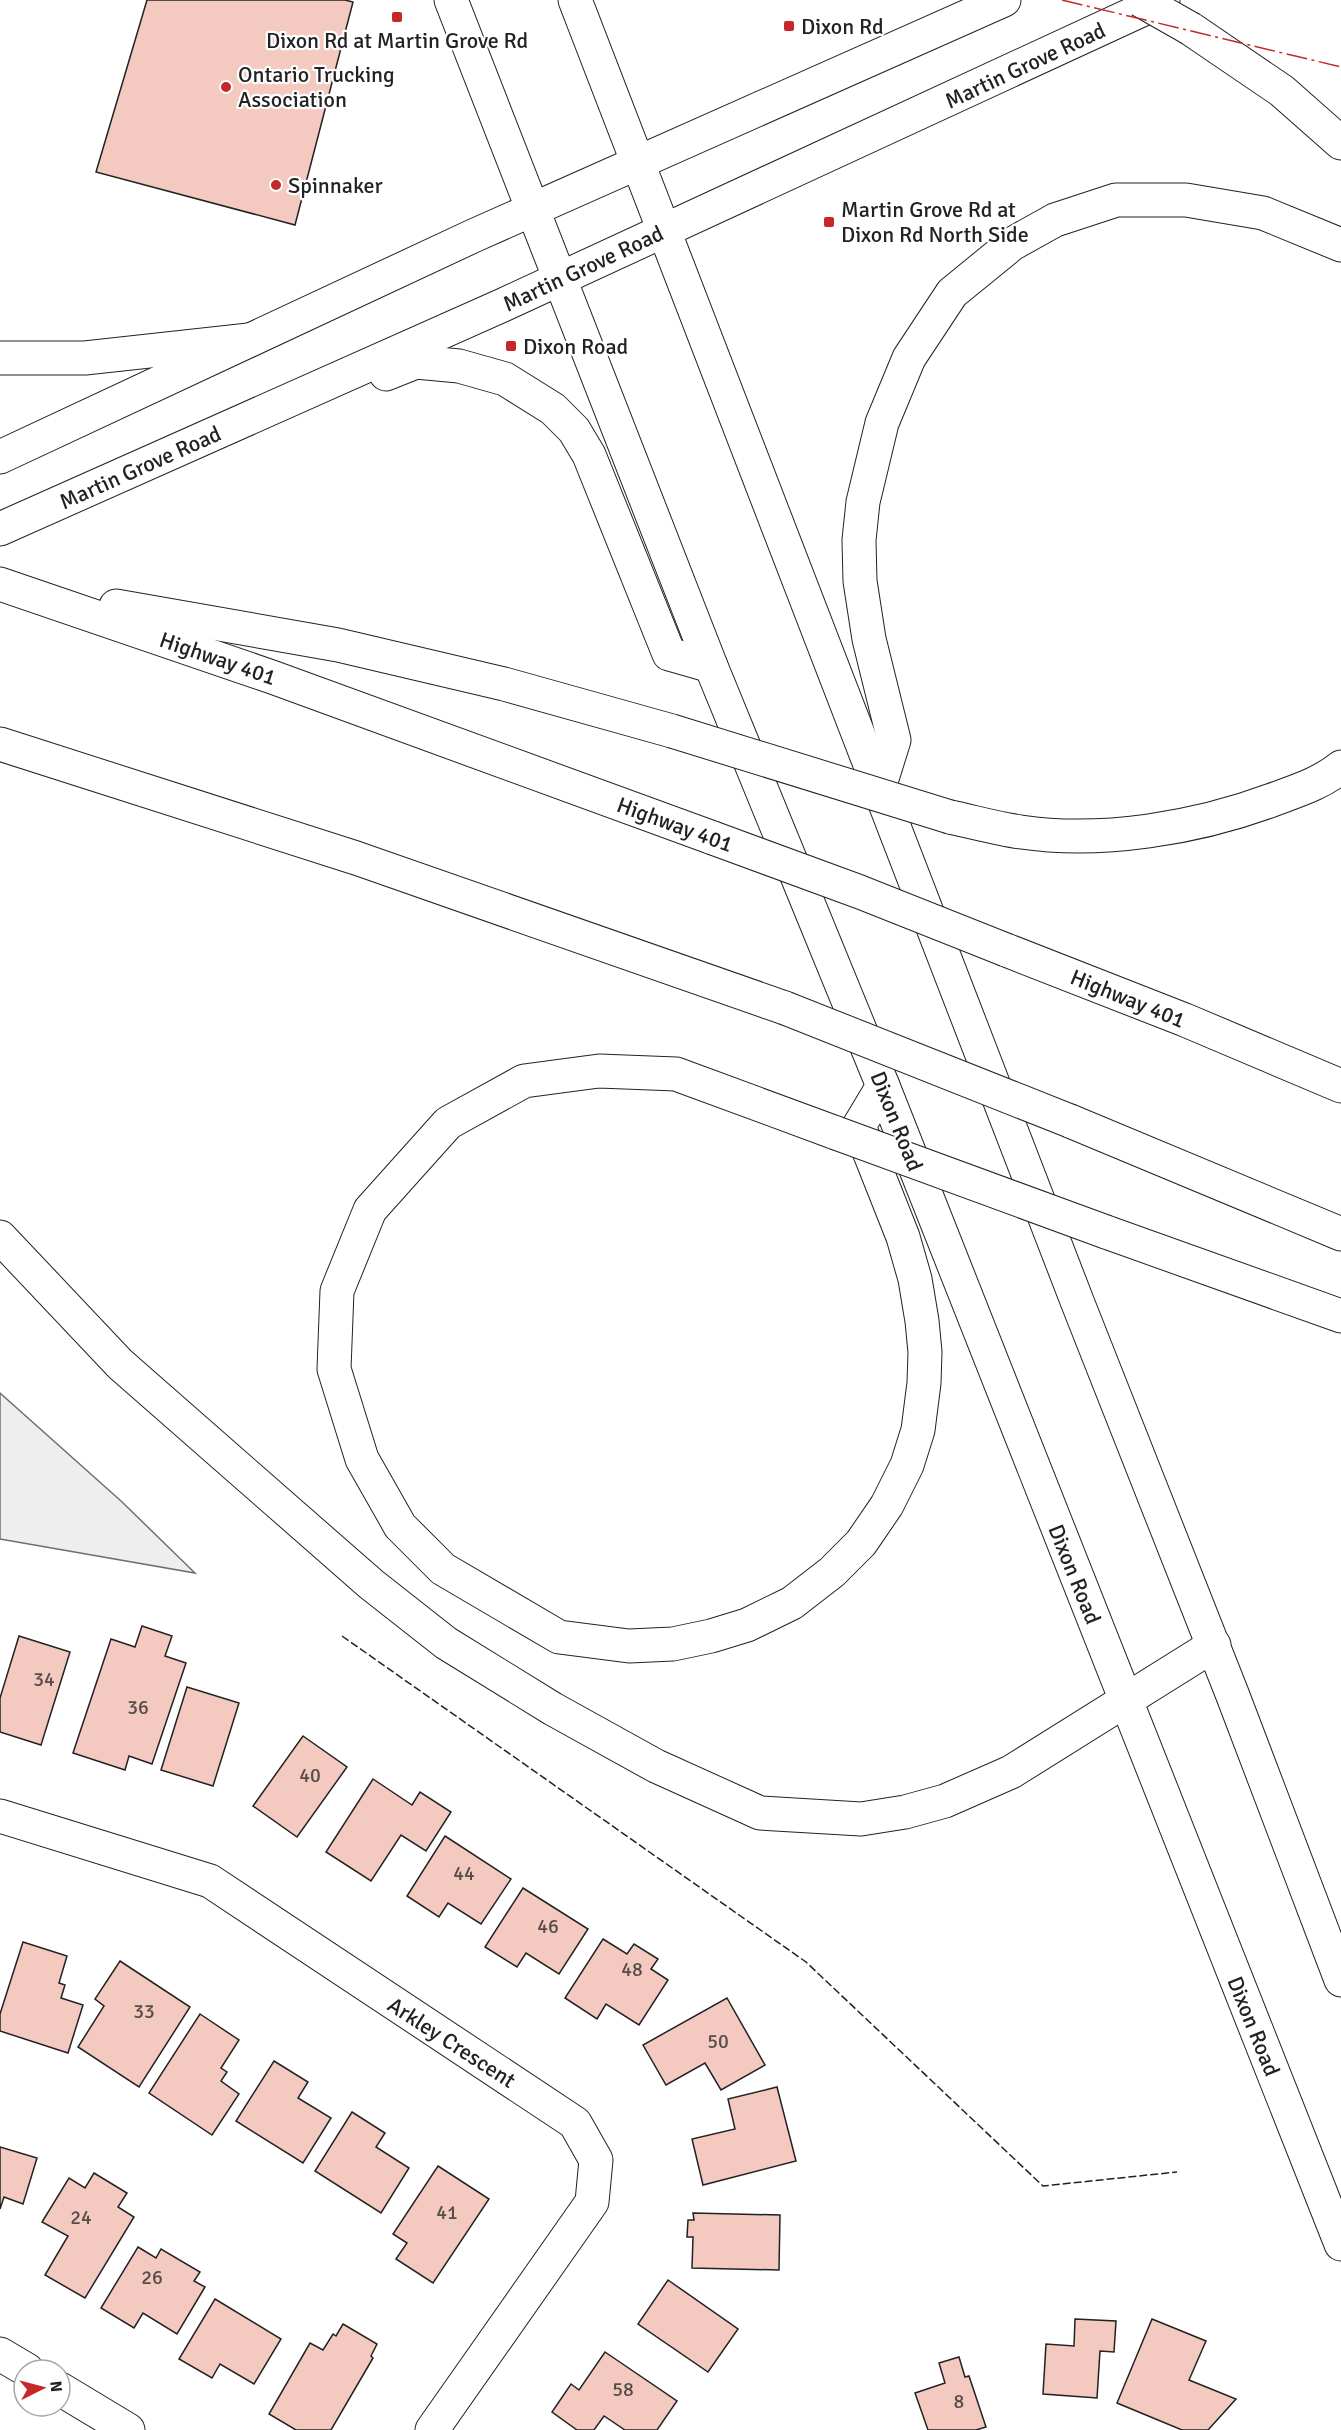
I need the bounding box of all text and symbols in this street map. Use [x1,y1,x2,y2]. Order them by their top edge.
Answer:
marker: Dixon Rd at Martin Grove Rd [390,10,404,24]
place label: Dixon Rd [801,13,884,40]
street label: Martin Grove Road [941,16,1110,114]
marker: Dixon Rd [782,19,796,33]
place label: Dixon Rd at Martin Grove Rd [266,27,528,54]
place label: Ontario Trucking Association [238,61,395,113]
marker: Ontario Trucking Association [219,80,233,94]
place label: Spinnaker [288,172,383,199]
marker: Spinnaker [269,178,283,192]
place label: Martin Grove Rd at Dixon Rd North Side [841,196,1029,248]
marker: Martin Grove Rd at Dixon Rd North Side [822,215,836,229]
street label: Martin Grove Road [499,219,668,317]
place label: Dixon Road [523,333,628,360]
marker: Dixon Road [504,339,518,353]
street label: Martin Grove Road [55,420,225,515]
street label: Highway 401 [156,626,280,691]
street label: Highway 401 [613,791,736,858]
street label: Highway 401 [1066,963,1189,1034]
street label: Dixon Road [864,1067,929,1175]
street label: Dixon Road [1042,1520,1107,1628]
house number: 34 [33,1667,55,1692]
house number: 36 [127,1695,149,1720]
house number: 40 [299,1763,321,1788]
house number: 44 [453,1861,475,1886]
house number: 46 [537,1914,559,1939]
house number: 48 [621,1957,643,1982]
street label: Dixon Road [1221,1972,1286,2080]
street label: Arkley Crescent [383,1991,521,2094]
house number: 33 [133,1999,155,2024]
house number: 50 [707,2029,729,2054]
house number: 41 [436,2200,458,2225]
house number: 24 [70,2205,92,2230]
house number: 26 [141,2265,163,2290]
north arrow [12,2358,72,2418]
house number: 58 [612,2377,634,2402]
text: N [45,2380,66,2393]
house number: 8 [954,2389,964,2414]

